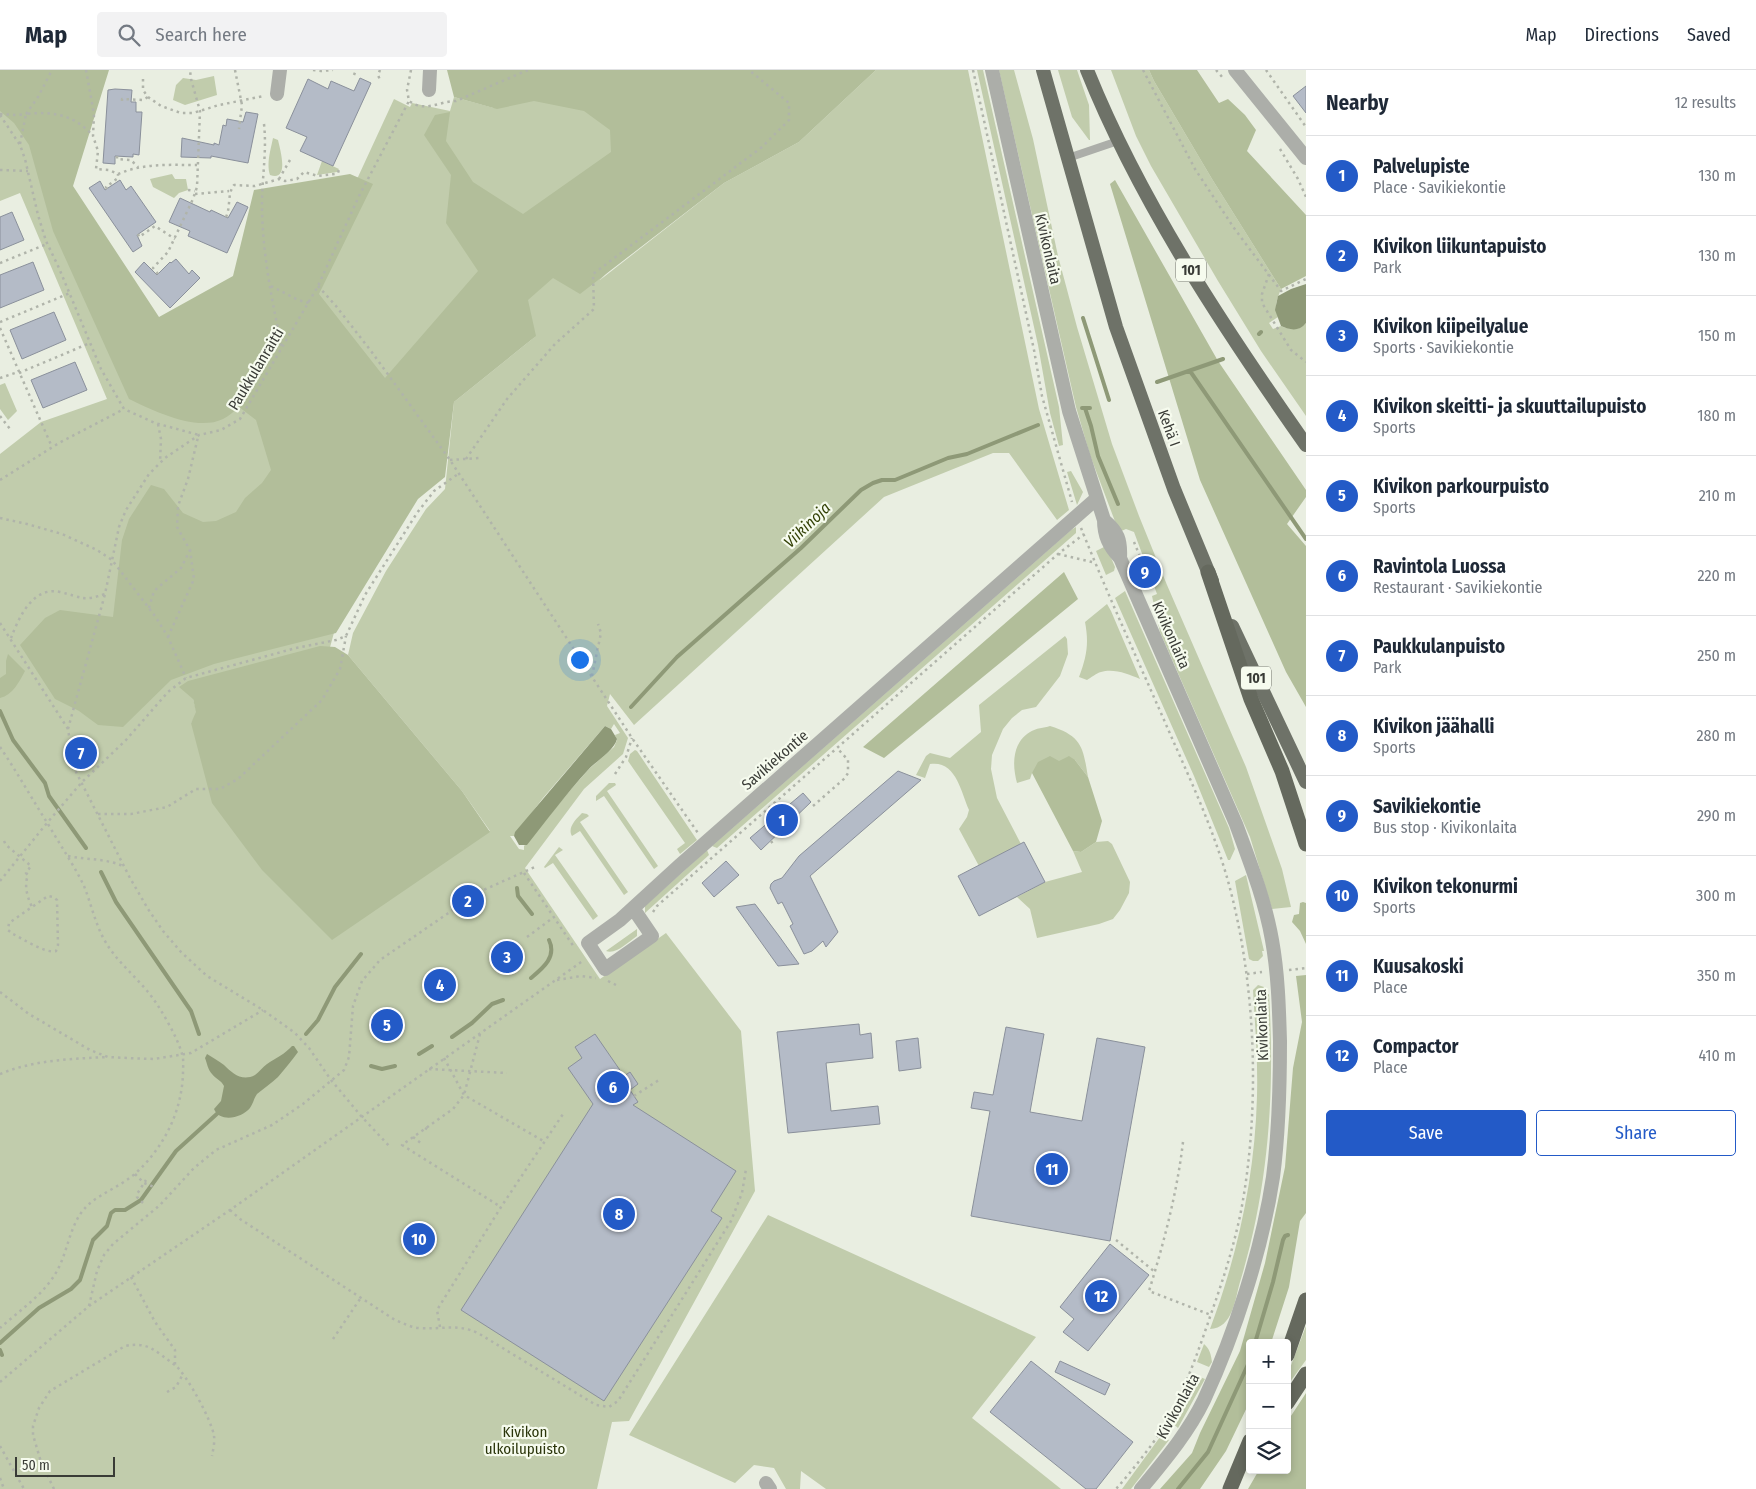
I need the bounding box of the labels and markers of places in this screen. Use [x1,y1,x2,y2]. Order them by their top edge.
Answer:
pin: 9 [1129,553,1161,591]
pin: 7 [65,734,97,772]
pin: 1 [766,801,798,839]
pin: 2 [452,882,484,920]
pin: 3 [491,938,523,976]
pin: 4 [424,966,456,1004]
pin: 5 [371,1006,403,1044]
pin: 6 [597,1068,629,1106]
pin: 11 [1036,1150,1068,1188]
pin: 8 [603,1195,635,1233]
pin: 10 [403,1220,435,1258]
pin: 12 [1085,1277,1117,1315]

